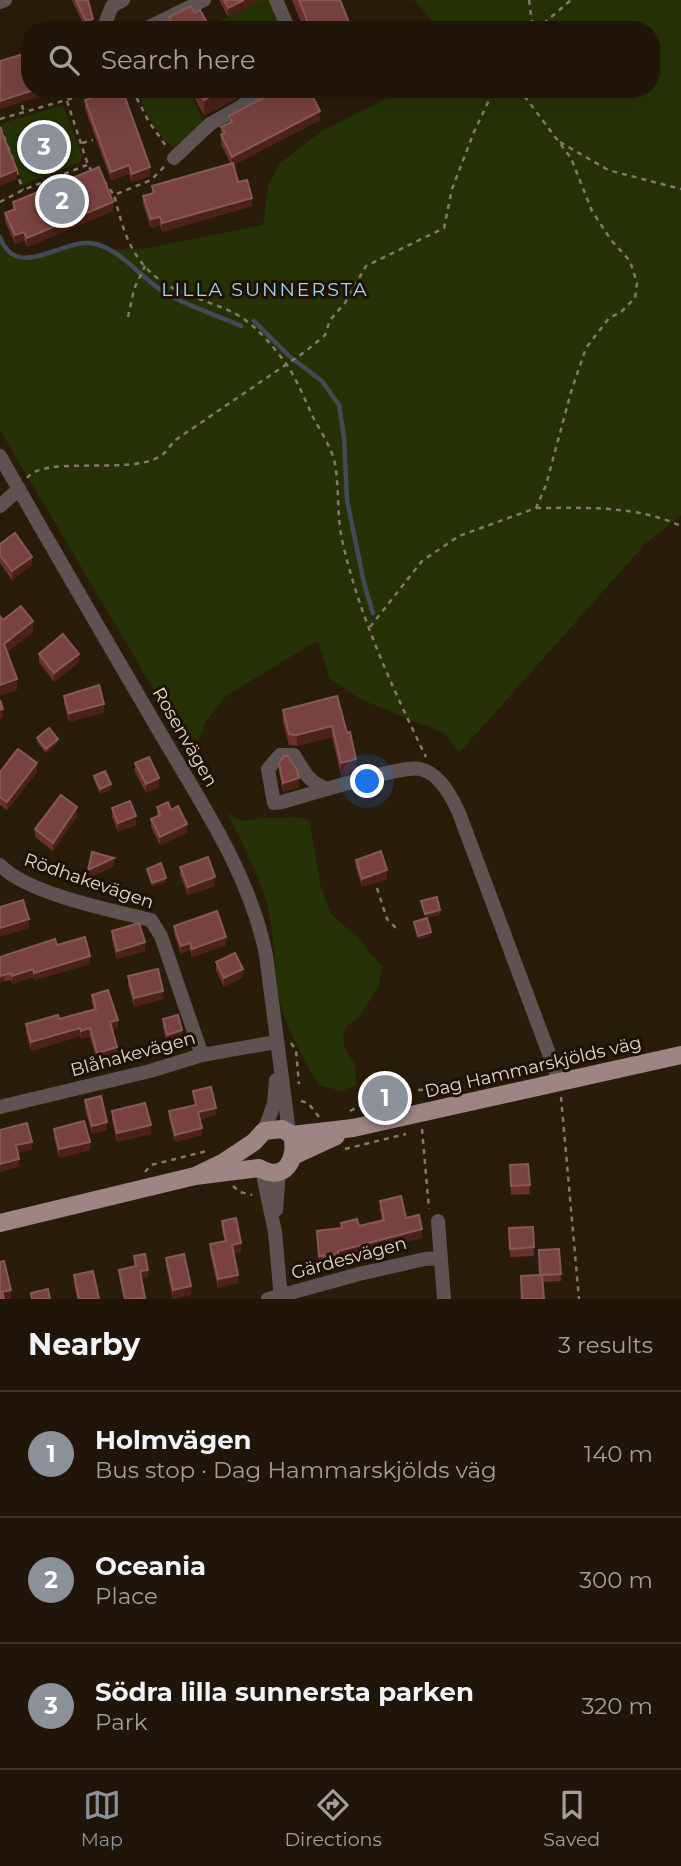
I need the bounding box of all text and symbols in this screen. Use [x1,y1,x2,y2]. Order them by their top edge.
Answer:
search box [21,21,660,98]
icon: search [45,41,83,79]
text: Search here [101,44,256,76]
pin: 3 [21,121,67,173]
pin: 2 [39,175,85,227]
district label: LILLA SUNNERSTA [161,278,369,301]
street label: Rosenvägen [148,683,222,791]
your location [350,764,384,798]
street label: Rödhakevägen [21,848,157,914]
street label: Blåhakevägen [68,1027,198,1081]
street label: Dag Hammarskjölds väg [422,1031,644,1103]
pin: 1 [362,1072,408,1124]
street label: Gärdesvägen [289,1232,409,1284]
text: Nearby [28,1326,140,1363]
text: 3 results [558,1331,653,1359]
text: Holmvägen [95,1424,252,1456]
text: 1 [46,1440,56,1468]
text: 140 m [584,1440,653,1468]
text: Bus stop · Dag Hammarskjölds väg [95,1456,497,1484]
text: Oceania [95,1550,206,1582]
text: 2 [44,1566,58,1594]
text: 300 m [579,1566,653,1594]
text: Place [95,1582,158,1610]
text: Södra lilla sunnersta parken [95,1676,474,1708]
text: 3 [44,1692,58,1720]
text: 320 m [581,1692,653,1720]
text: Park [95,1708,148,1736]
tab: Map [81,1786,123,1851]
tab: Directions [284,1786,382,1851]
tab: Saved [543,1786,600,1851]

